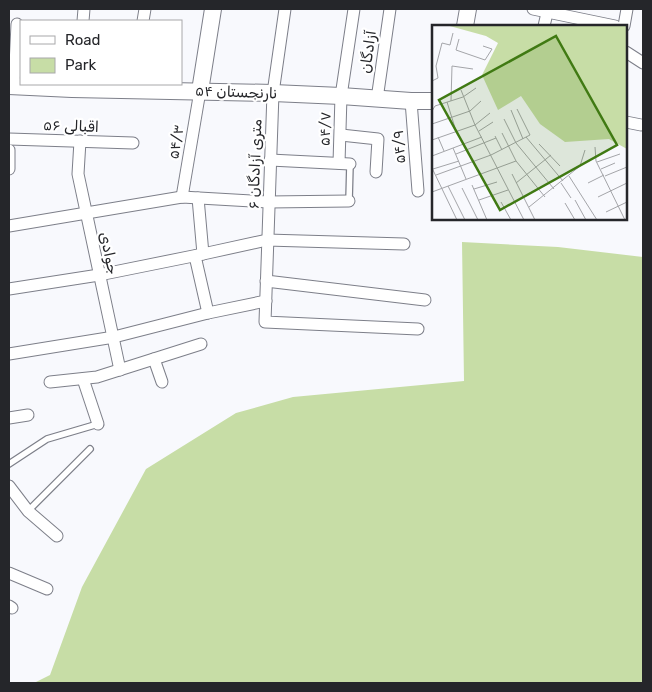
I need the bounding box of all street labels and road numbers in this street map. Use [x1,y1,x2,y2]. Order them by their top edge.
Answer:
street label: آزادگان [356,29,380,75]
street label: نارنجستان ۵۴ [195,82,277,102]
street label: ۵۴/۷ [315,111,335,147]
street label: اقبالی ۵۶ [43,116,99,136]
street label: ۶ متری آزادگان [244,119,266,209]
street label: ۵۴/۳ [164,123,188,161]
street label: ۵۴/۹ [389,130,409,164]
street label: جوادی [96,230,122,276]

